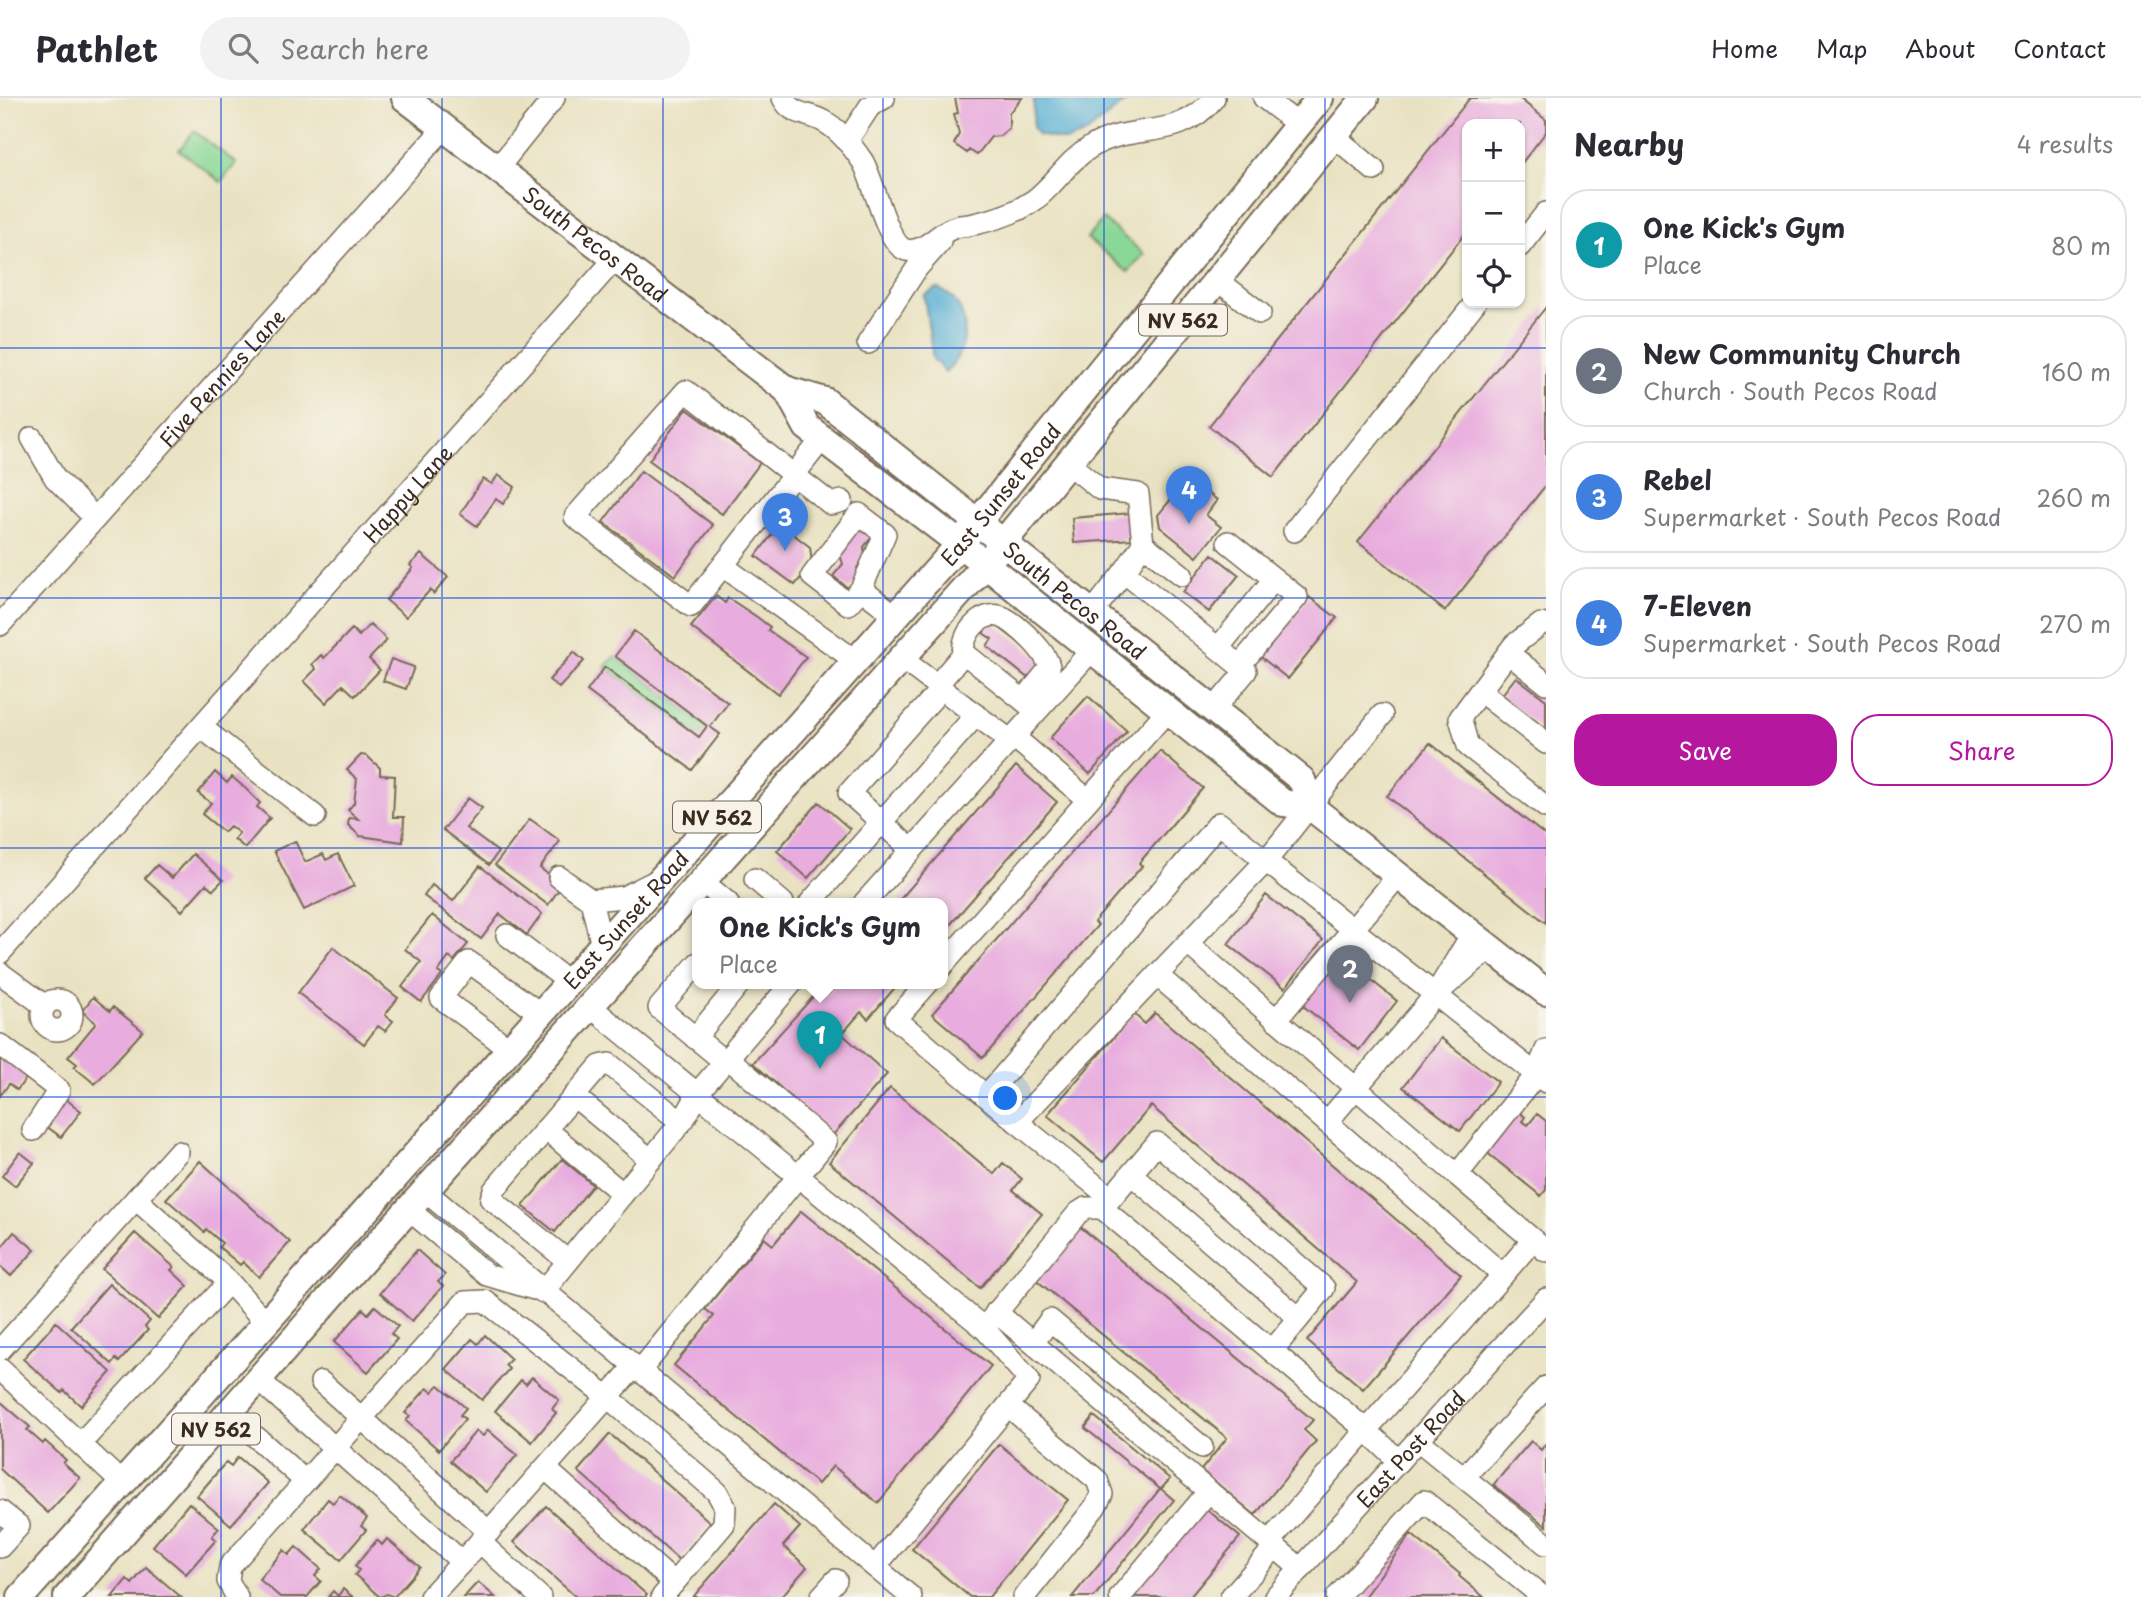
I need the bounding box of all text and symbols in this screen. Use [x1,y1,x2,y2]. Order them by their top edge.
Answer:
search box [200,17,690,80]
text: Pathlet [35,23,158,73]
icon: search [224,29,262,67]
text: Search here [280,29,429,68]
text: Home [1711,30,1778,66]
text: Map [1816,30,1867,66]
text: About [1905,30,1975,66]
text: Contact [2013,30,2106,66]
map controls [1462,119,1525,308]
button: + [1462,119,1525,182]
text: Nearby [1574,121,1684,166]
text: 4 results [2017,126,2113,161]
street label: South Pecos Road [516,178,675,310]
button: − [1462,182,1525,245]
text: One Kick's Gym [1643,208,1845,247]
text: 1 [1594,228,1605,263]
text: 80 m [2051,228,2111,263]
button: locate [1462,245,1525,308]
text: Place [1643,247,1702,282]
street label: Five Pennies Lane [151,301,292,454]
road number: NV 562 [1139,304,1227,336]
text: New Community Church [1643,334,1961,373]
text: 2 [1591,354,1607,389]
text: 160 m [2042,354,2111,389]
text: Church · South Pecos Road [1643,373,1938,408]
street label: East Sunset Road [932,416,1068,572]
street label: Happy Lane [355,437,460,550]
text: Rebel [1643,460,1712,499]
pin: 4 [1166,466,1212,524]
text: 3 [1591,480,1607,515]
text: 260 m [2036,480,2111,515]
pin: 3 [762,493,808,551]
text: Supermarket · South Pecos Road [1643,499,2001,534]
street label: South Pecos Road [997,533,1154,667]
text: 7-Eleven [1643,586,1752,625]
text: 4 [1591,606,1607,641]
text: 270 m [2039,606,2111,641]
text: Supermarket · South Pecos Road [1643,625,2001,660]
button: Save [1574,714,1837,786]
button: Share [1851,714,2113,786]
road number: NV 562 [673,802,761,832]
street label: East Sunset Road [555,843,696,996]
popup [692,898,948,989]
text: One Kick's Gym [719,907,921,946]
pin: 2 [1327,945,1373,1003]
text: Place [719,946,778,981]
pin: 1 [797,1011,843,1069]
your location [988,1081,1022,1115]
street label: East Post Road [1348,1382,1472,1514]
road number: NV 562 [172,1414,260,1444]

